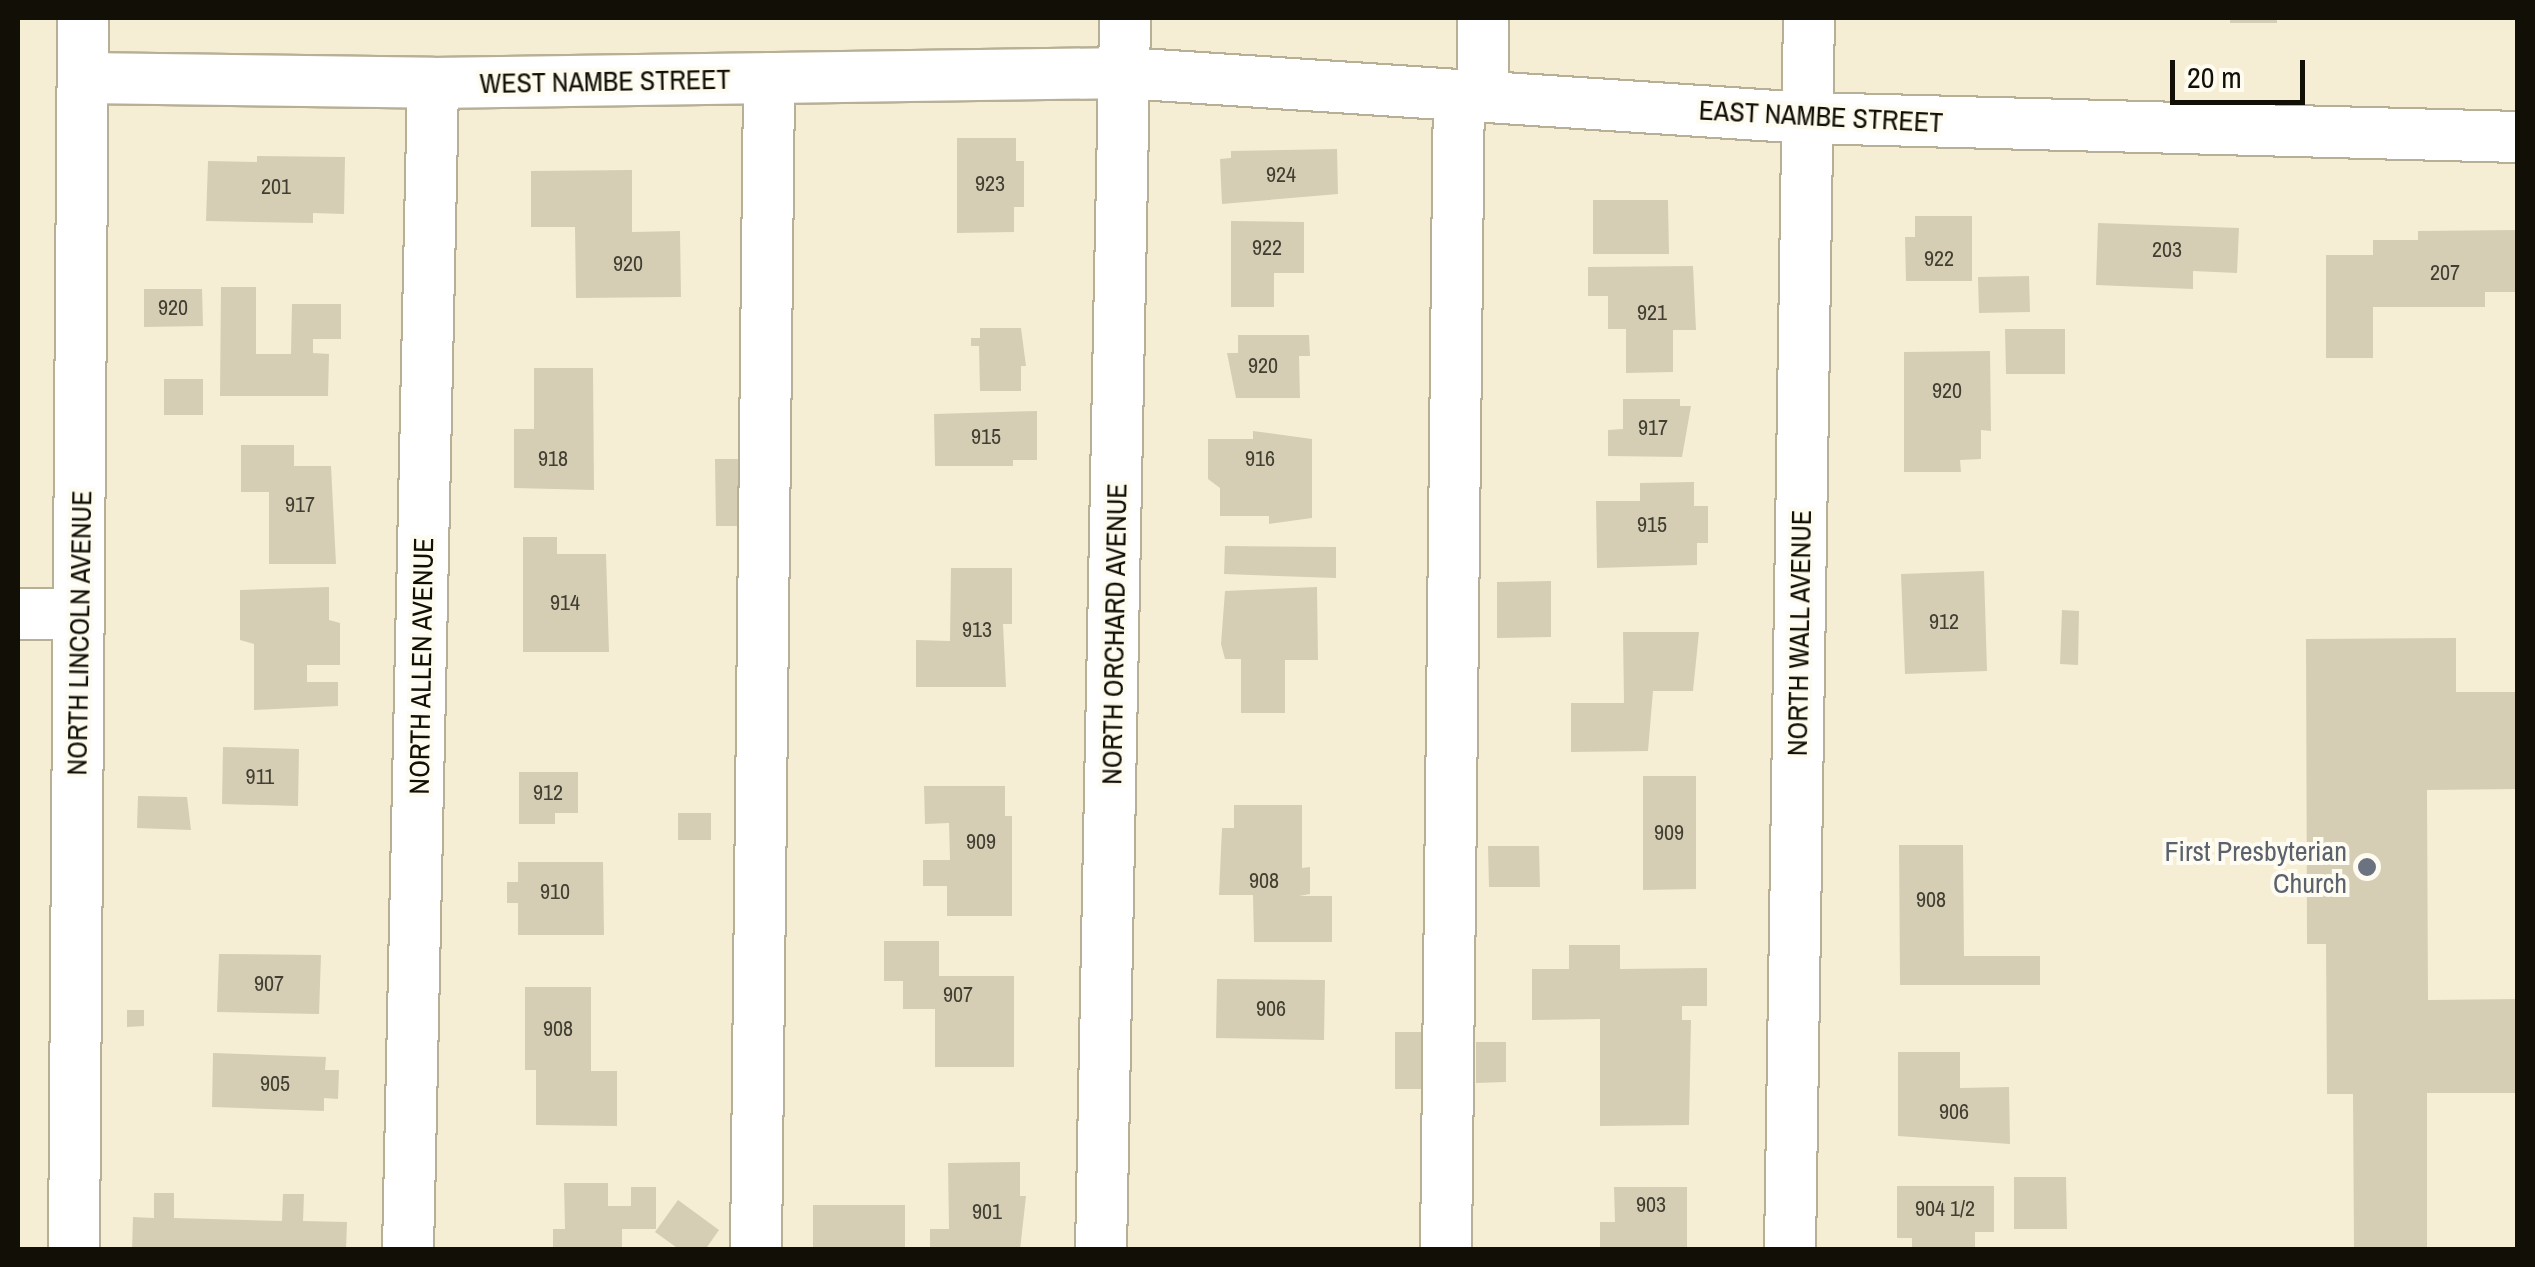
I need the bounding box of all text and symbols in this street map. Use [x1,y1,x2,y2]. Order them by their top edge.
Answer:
scale bar [2175,40,2310,102]
text: 20 m [2187,57,2242,97]
street label: WEST NAMBE STREET [479,62,731,100]
street label: EAST NAMBE STREET [1698,93,1944,139]
house number: 924 [1266,162,1296,188]
house number: 923 [975,171,1005,197]
house number: 201 [261,174,291,200]
house number: 922 [1252,235,1282,261]
house number: 203 [2152,237,2182,263]
house number: 922 [1924,246,1954,272]
house number: 920 [613,251,643,277]
house number: 207 [2430,260,2460,286]
house number: 920 [158,295,188,321]
house number: 921 [1637,300,1667,326]
house number: 920 [1248,353,1278,379]
house number: 920 [1932,378,1962,404]
house number: 917 [1638,415,1668,441]
house number: 915 [971,424,1001,450]
house number: 918 [538,446,568,472]
house number: 916 [1245,446,1275,472]
street label: NORTH ORCHARD AVENUE [1095,482,1133,786]
street label: NORTH LINCOLN AVENUE [60,490,98,776]
house number: 917 [285,492,315,518]
street label: NORTH WALL AVENUE [1780,509,1818,757]
house number: 915 [1637,512,1667,538]
street label: NORTH ALLEN AVENUE [402,536,440,796]
house number: 914 [550,590,580,616]
house number: 912 [1929,609,1959,635]
house number: 913 [962,617,992,643]
house number: 911 [246,764,274,790]
house number: 912 [533,780,563,806]
house number: 909 [1654,820,1684,846]
house number: 909 [966,829,996,855]
place label: First Presbyterian Church [2165,834,2347,900]
marker: First Presbyterian Church [2356,856,2378,878]
house number: 908 [1249,868,1279,894]
house number: 910 [540,879,570,905]
house number: 908 [1916,887,1946,913]
house number: 907 [254,971,284,997]
house number: 907 [943,982,973,1008]
house number: 906 [1256,996,1286,1022]
house number: 908 [543,1016,573,1042]
house number: 905 [260,1071,290,1097]
house number: 906 [1939,1099,1969,1125]
house number: 903 [1636,1192,1666,1218]
house number: 904 1/2 [1915,1196,1975,1222]
house number: 901 [972,1199,1002,1225]

